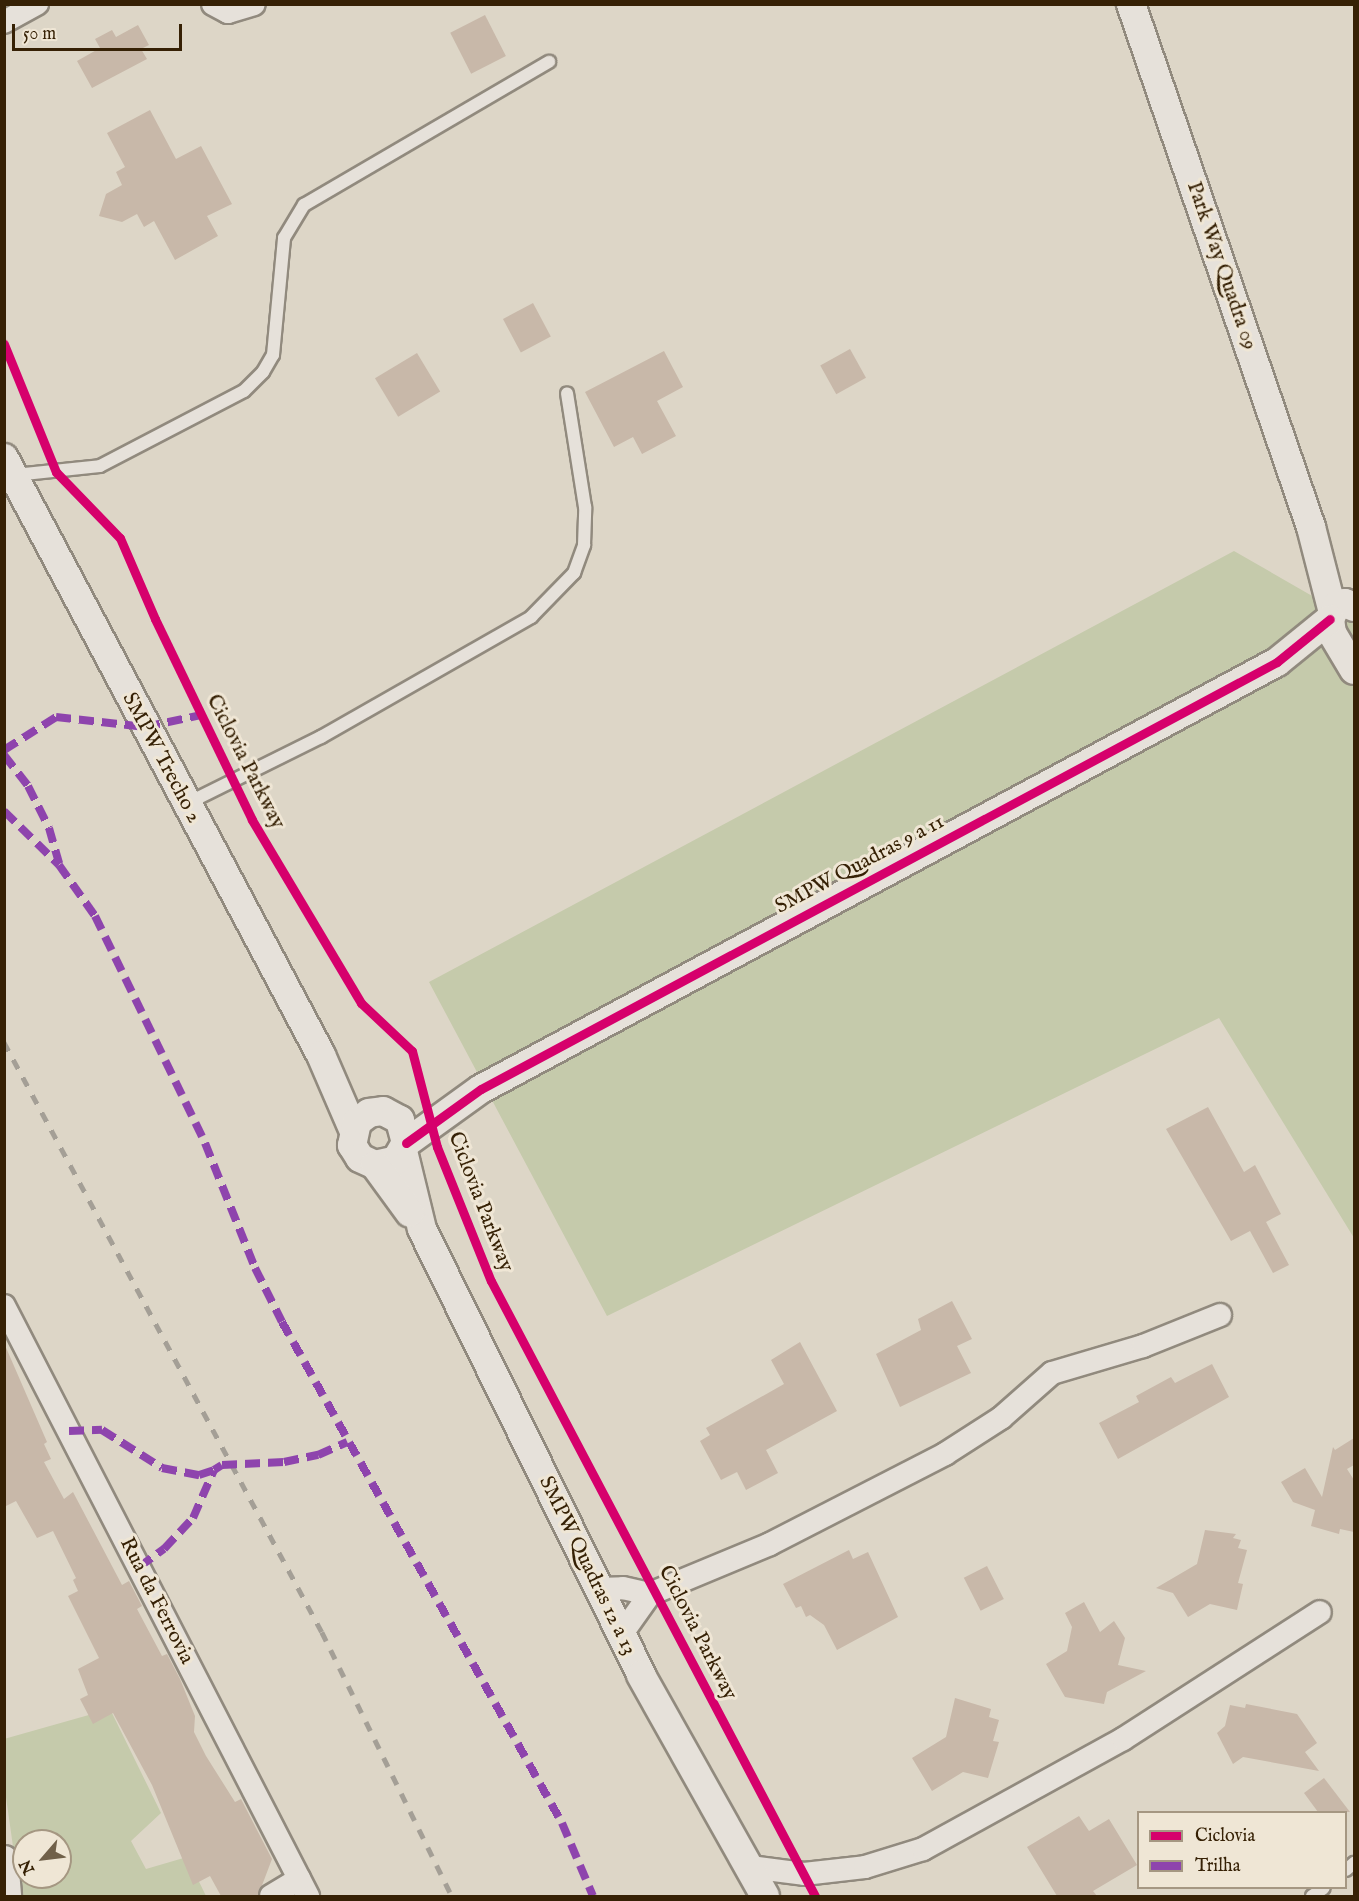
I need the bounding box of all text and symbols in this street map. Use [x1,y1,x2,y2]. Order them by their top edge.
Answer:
scale bar [15,12,184,50]
text: 50 m [23,23,56,46]
street label: Park Way Quadra 09 [1180,179,1262,353]
street label: SMPW Trecho 2 [116,688,206,828]
street label: Ciclovia Parkway [200,691,290,833]
street label: SMPW Quadras 9 a 11 [771,810,949,920]
street label: Ciclovia Parkway [442,1129,518,1275]
street label: SMPW Quadras 12 a 13 [533,1472,641,1660]
street label: Rua da Ferrovia [113,1534,199,1668]
street label: Ciclovia Parkway [652,1562,742,1704]
legend [1137,1811,1347,1889]
text: Ciclovia [1195,1825,1255,1848]
north arrow [12,1829,72,1889]
text: Trilha [1195,1855,1240,1878]
text: N [16,1856,40,1877]

